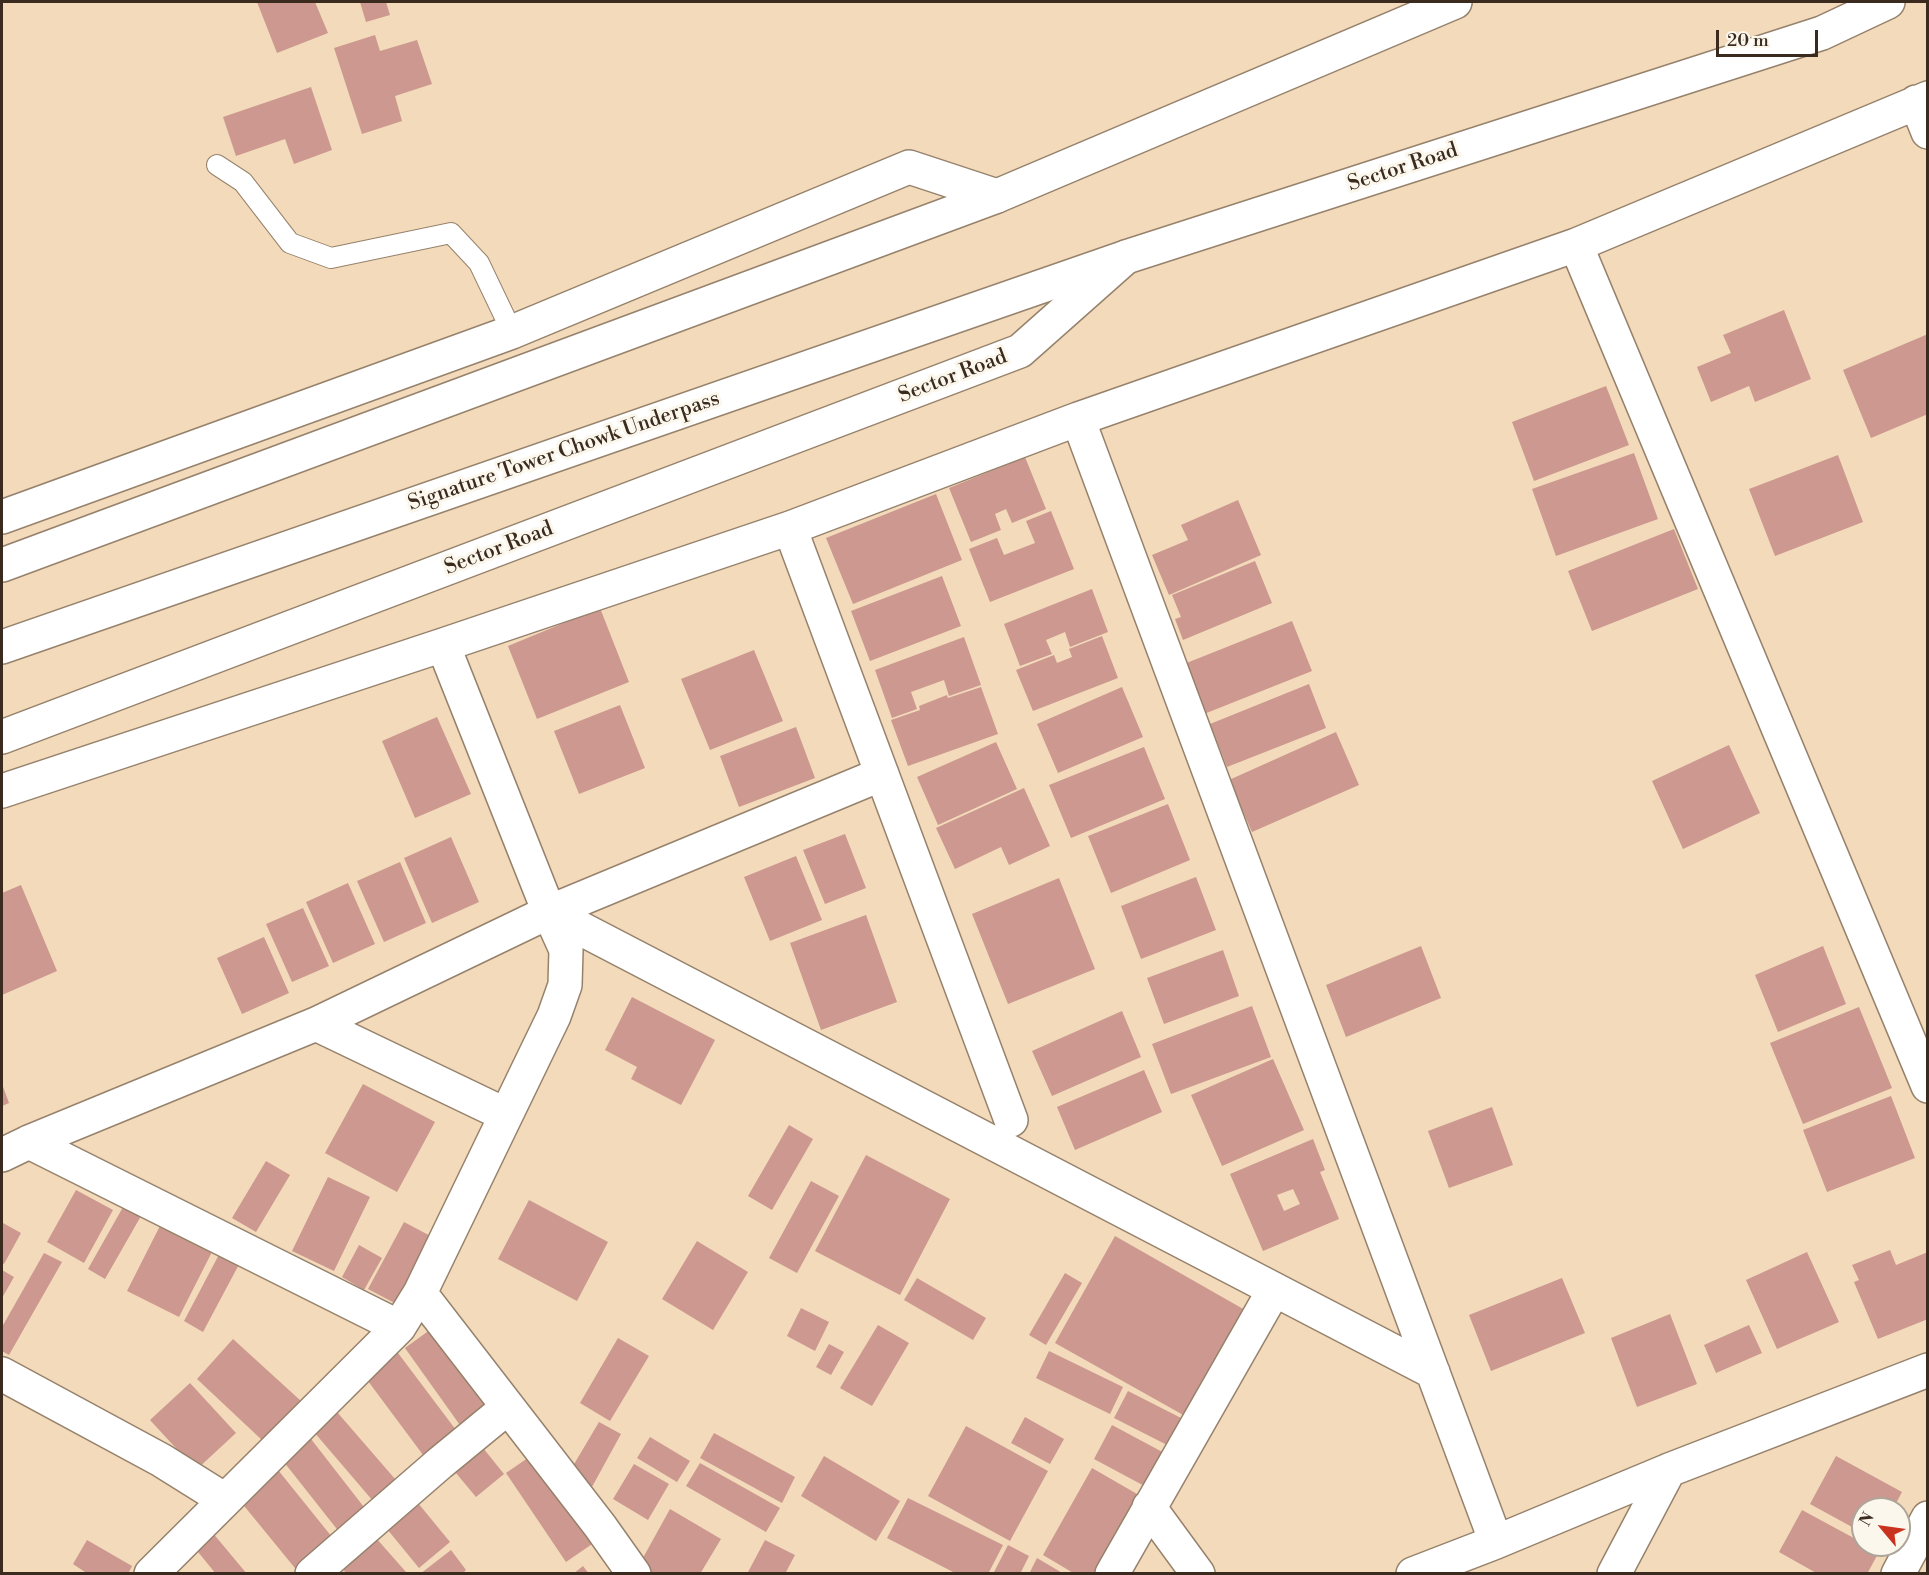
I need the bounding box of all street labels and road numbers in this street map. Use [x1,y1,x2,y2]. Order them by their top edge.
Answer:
street label: Sector Road [1345,138,1461,198]
street label: Sector Road [895,345,1011,409]
street label: Signature Tower Chowk Underpass [405,387,723,517]
street label: Sector Road [441,517,557,581]

